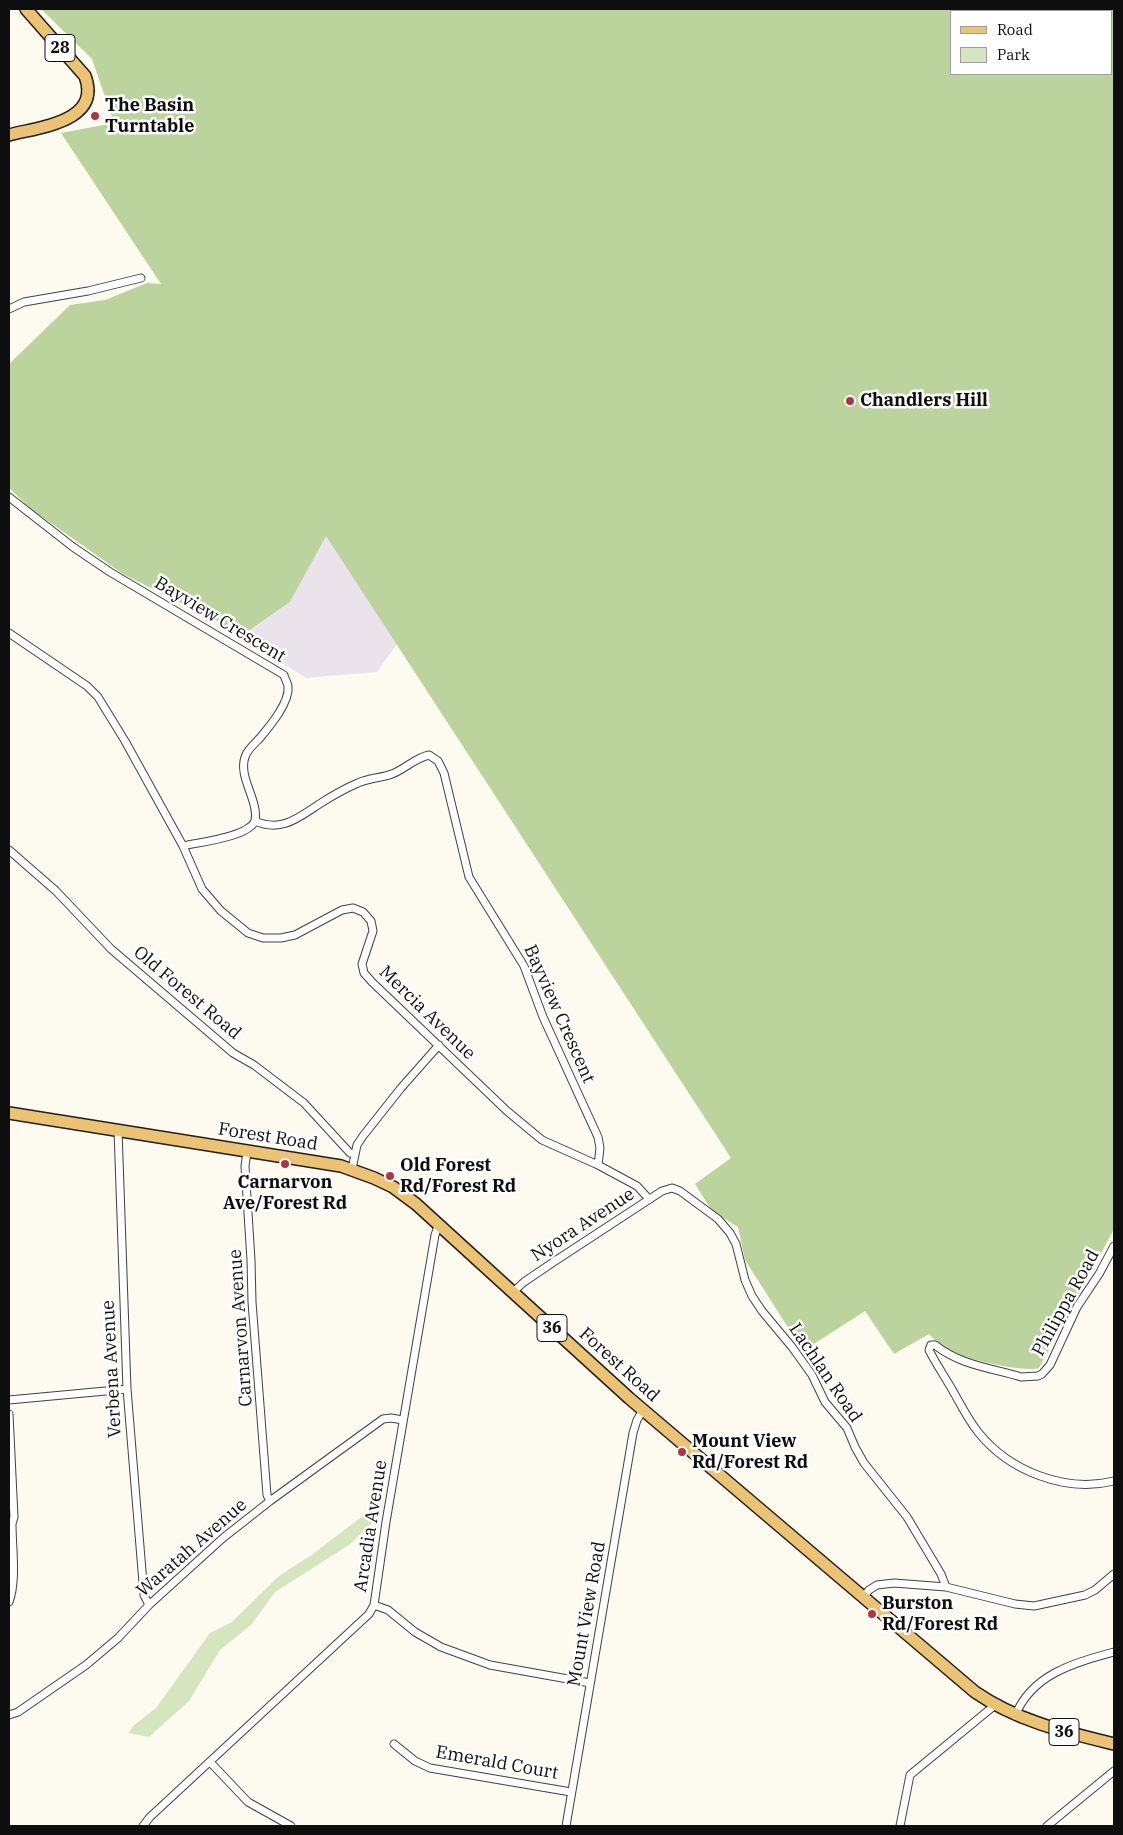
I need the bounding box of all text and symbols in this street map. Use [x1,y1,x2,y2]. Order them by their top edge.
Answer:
legend [950,10,1113,75]
text: Road [997,20,1033,39]
road number: 28 [45,34,75,62]
text: Park [997,45,1030,64]
place label: The Basin Turntable [105,95,194,138]
marker: The Basin Turntable [89,110,101,122]
place label: Chandlers Hill [860,390,988,412]
marker: Chandlers Hill [844,395,856,407]
street label: Bayview Crescent [150,572,290,668]
street label: Bayview Crescent [519,941,599,1087]
street label: Old Forest Road [129,942,245,1044]
street label: Mercia Avenue [374,962,480,1064]
street label: Forest Road [217,1118,319,1156]
place label: Old Forest Rd/Forest Rd [400,1155,516,1198]
marker: Carnarvon Ave/Forest Rd [279,1158,291,1170]
marker: Old Forest Rd/Forest Rd [384,1170,396,1182]
place label: Carnarvon Ave/Forest Rd [223,1172,347,1214]
street label: Nyora Avenue [527,1184,639,1266]
street label: Philippa Road [1028,1246,1104,1360]
street label: Carnarvon Avenue [225,1249,257,1407]
street label: Verbena Avenue [98,1300,126,1438]
road number: 36 [537,1315,567,1342]
street label: Lachlan Road [784,1319,866,1427]
street label: Forest Road [574,1323,664,1407]
place label: Mount View Rd/Forest Rd [692,1431,808,1474]
marker: Mount View Rd/Forest Rd [676,1446,688,1458]
street label: Arcadia Avenue [350,1458,392,1594]
street label: Waratah Avenue [133,1494,251,1602]
street label: Mount View Road [564,1540,610,1688]
place label: Burston Rd/Forest Rd [882,1593,998,1636]
marker: Burston Rd/Forest Rd [866,1608,878,1620]
road number: 36 [1049,1718,1079,1745]
street label: Emerald Court [434,1742,560,1784]

